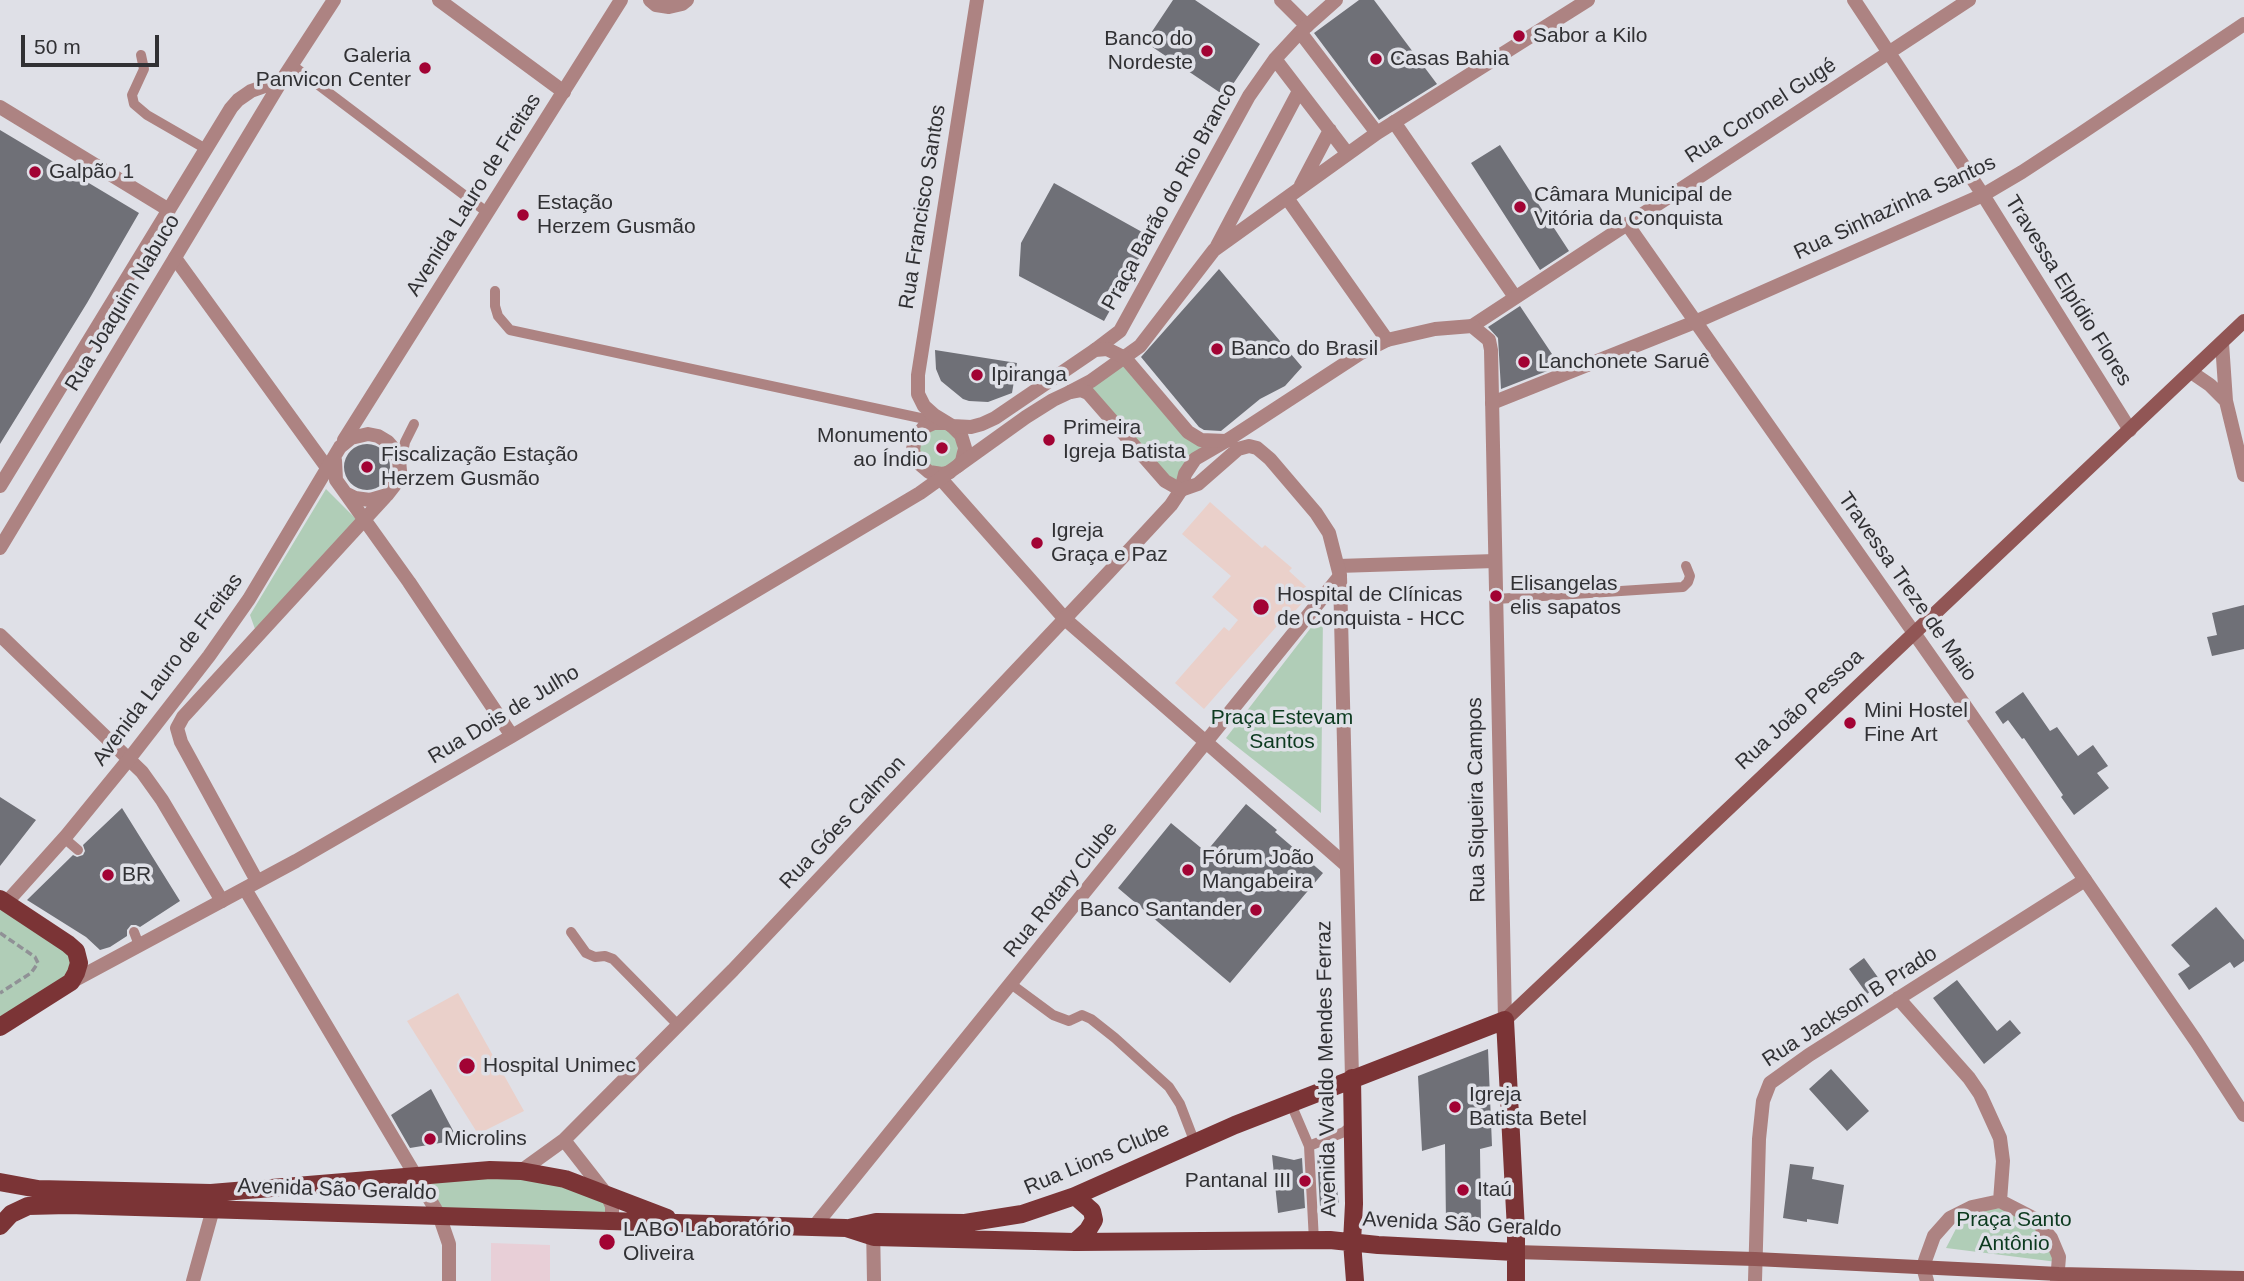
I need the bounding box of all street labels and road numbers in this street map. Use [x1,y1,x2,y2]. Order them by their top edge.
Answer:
street label: Rua Coronel Gugé [1681,53,1841,169]
street label: Praça Barão do Rio Branco [1097,79,1243,315]
street label: Avenida Lauro de Freitas [401,89,547,301]
street label: Rua Francisco Santos [894,103,952,311]
street label: Rua Sinhazinha Santos [1790,150,2000,266]
street label: Travessa Elpídio Flores [1999,191,2137,391]
street label: Rua Joaquim Nabuco [60,210,186,396]
street label: Travessa Treze de Maio [1832,488,1982,686]
street label: Avenida Lauro de Freitas [87,569,249,771]
street label: Rua João Pessoa [1731,644,1869,776]
street label: Rua Dois de Julho [424,660,584,770]
street label: Rua Siqueira Campos [1463,697,1491,903]
street label: Rua Góes Calmon [775,751,911,895]
street label: Rua Rotary Clube [999,817,1123,963]
street label: Avenida Vivaldo Mendes Ferraz [1312,920,1342,1218]
street label: Rua Jackson B Prado [1758,941,1942,1073]
street label: Rua Lions Clube [1021,1117,1173,1201]
street label: Avenida São Geraldo [237,1174,437,1206]
street label: Avenida São Geraldo [1362,1207,1562,1243]

